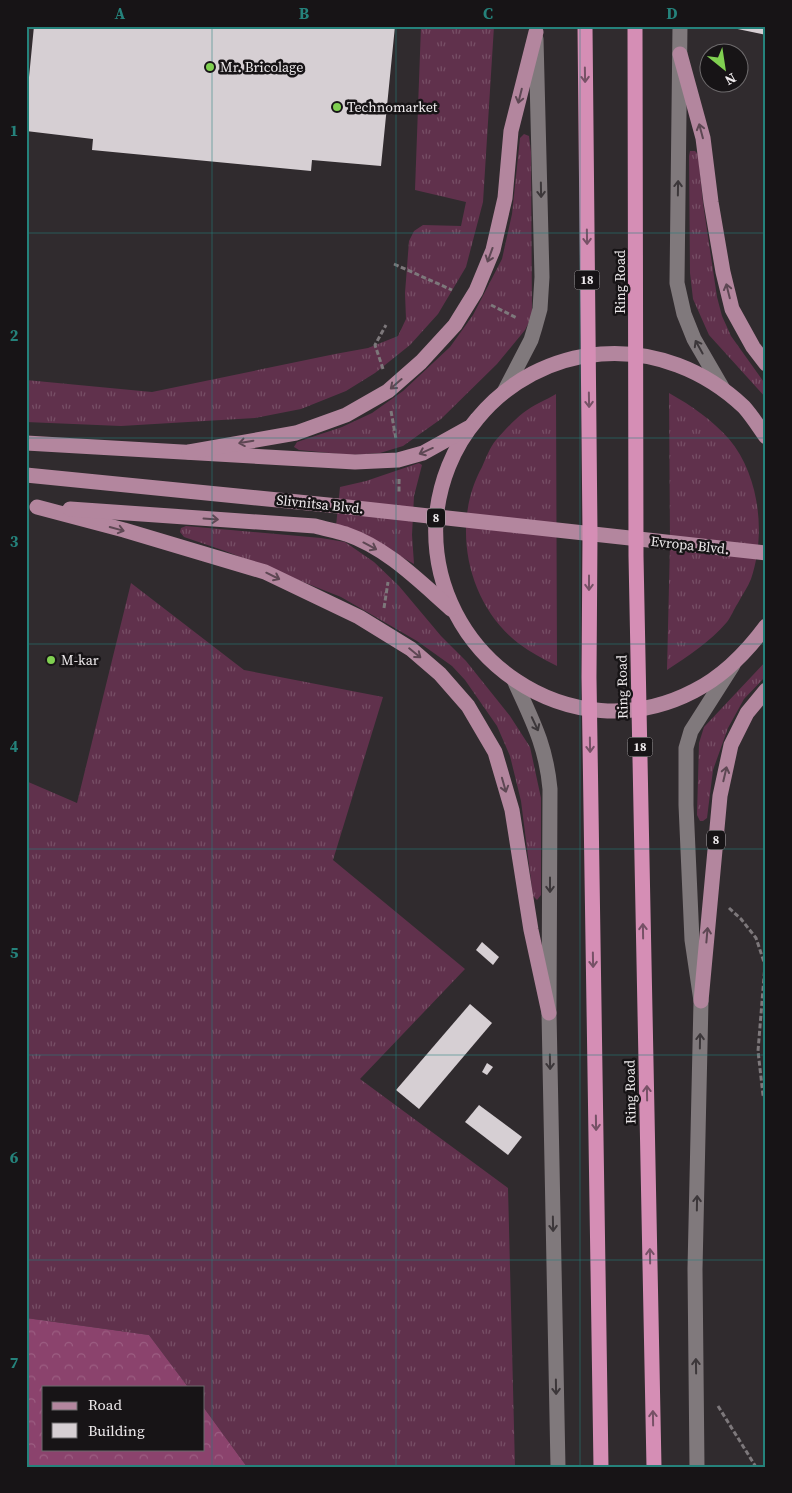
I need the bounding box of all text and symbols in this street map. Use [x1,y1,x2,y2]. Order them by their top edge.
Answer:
text: A [115,2,126,24]
text: B [299,2,310,24]
text: C [483,2,493,24]
text: D [666,2,678,24]
north arrow [700,42,750,92]
place label: Mr. Bricolage [220,57,303,77]
marker: Mr. Bricolage [204,61,216,73]
one-way arrow [580,66,590,83]
text: N [721,68,740,90]
one-way arrow [515,87,524,103]
place label: Technomarket [347,97,438,117]
marker: Technomarket [331,101,343,113]
text: 1 [10,119,18,141]
one-way arrow [696,123,705,139]
one-way arrow [673,180,683,196]
one-way arrow [536,182,546,198]
one-way arrow [582,229,592,245]
one-way arrow [485,247,494,262]
street label: Ring Road [610,250,630,314]
road number: 18 [574,270,600,290]
one-way arrow [723,283,732,299]
text: 2 [10,324,19,346]
one-way arrow [693,340,703,354]
one-way arrow [389,378,402,390]
one-way arrow [584,392,593,408]
one-way arrow [238,437,254,447]
one-way arrow [419,446,434,456]
street label: Slivnitsa Blvd. [275,489,365,519]
road number: 8 [427,508,445,528]
one-way arrow [203,514,219,523]
one-way arrow [109,524,125,534]
text: 3 [10,530,19,552]
street label: Evropa Blvd. [650,531,730,559]
one-way arrow [362,541,377,551]
one-way arrow [265,572,280,581]
one-way arrow [584,574,594,591]
one-way arrow [409,647,422,658]
place label: M-kar [61,650,99,670]
marker: M-kar [45,654,57,666]
street label: Ring Road [611,655,633,719]
one-way arrow [530,717,540,732]
text: 4 [10,735,19,757]
one-way arrow [585,737,595,753]
road number: 18 [628,738,652,756]
one-way arrow [721,766,730,782]
one-way arrow [500,776,510,792]
road number: 8 [707,830,725,850]
one-way arrow [545,876,555,892]
one-way arrow [639,923,648,939]
one-way arrow [702,927,712,943]
text: 5 [10,941,19,963]
one-way arrow [589,952,598,968]
one-way arrow [696,1033,705,1049]
one-way arrow [545,1054,554,1070]
street label: Ring Road [619,1060,641,1124]
one-way arrow [642,1085,651,1101]
one-way arrow [591,1114,601,1131]
text: 6 [10,1146,19,1168]
one-way arrow [692,1195,701,1211]
one-way arrow [548,1216,558,1232]
one-way arrow [645,1248,655,1264]
text: 7 [10,1351,19,1373]
one-way arrow [691,1358,701,1374]
one-way arrow [551,1378,561,1395]
legend [42,1386,205,1450]
text: Road [88,1394,122,1415]
one-way arrow [648,1410,658,1426]
text: Building [88,1420,145,1441]

